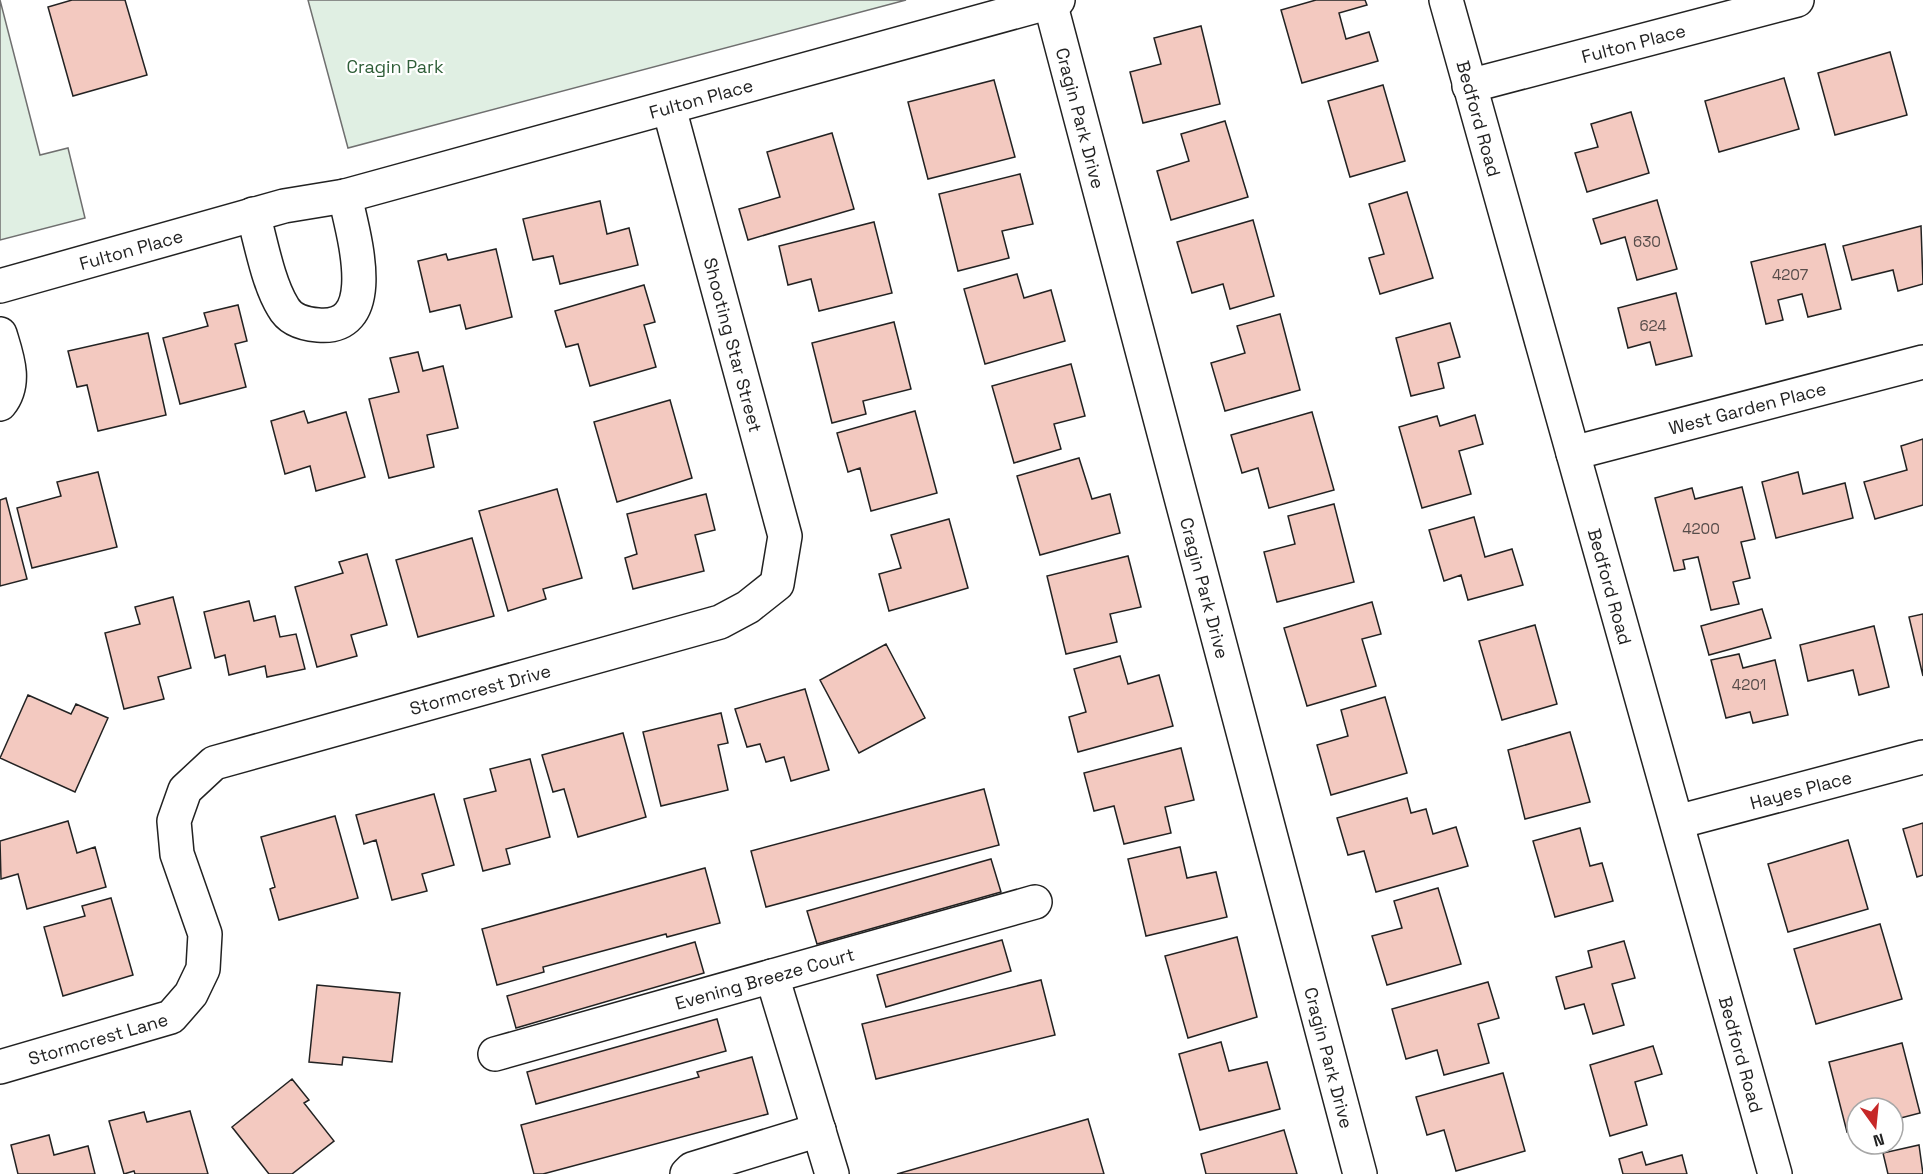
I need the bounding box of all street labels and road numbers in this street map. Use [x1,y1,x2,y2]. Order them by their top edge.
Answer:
street label: Fulton Place [1579,18,1688,68]
street label: Cragin Park Drive [1051,45,1110,191]
street label: Bedford Road [1452,58,1506,179]
street label: Fulton Place [646,73,755,123]
street label: Fulton Place [76,224,185,275]
street label: Shooting Star Street [699,255,767,435]
street label: West Garden Place [1666,376,1828,439]
street label: Cragin Park Drive [1175,515,1235,661]
street label: Bedford Road [1583,526,1638,647]
street label: Stormcrest Drive [407,658,553,719]
street label: Hayes Place [1747,765,1854,814]
street label: Evening Breeze Court [672,942,857,1014]
street label: Cragin Park Drive [1300,985,1359,1131]
street label: Bedford Road [1714,994,1769,1115]
street label: Stormcrest Lane [25,1007,170,1070]

